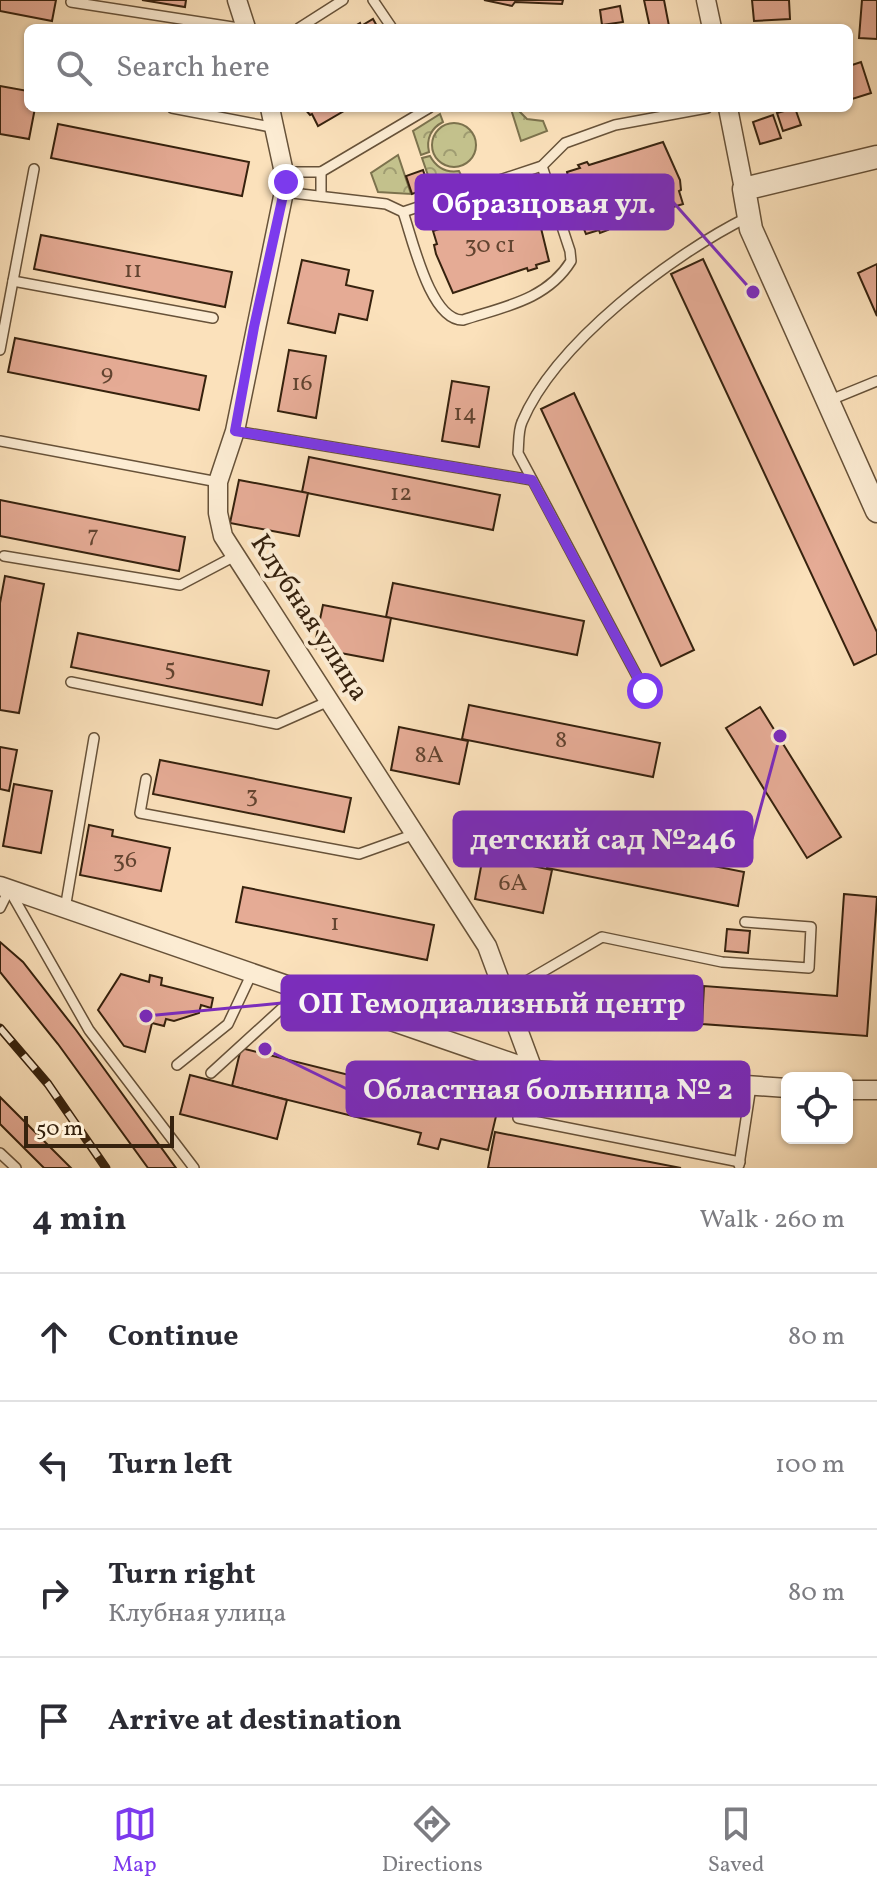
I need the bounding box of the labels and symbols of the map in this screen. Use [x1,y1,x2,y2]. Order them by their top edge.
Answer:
route end [268,164,304,200]
callout: Образцовая ул. [416,175,673,229]
text: Образцовая ул. [432,184,656,226]
house number: 30 с1 [464,229,516,263]
house number: 11 [124,254,142,288]
house number: 9 [101,357,113,391]
house number: 16 [291,367,313,401]
house number: 14 [453,397,477,431]
house number: 12 [390,477,412,511]
house number: 7 [87,519,99,553]
street label: Клубная улица [240,527,378,709]
house number: 5 [164,652,176,686]
route start [627,673,663,709]
house number: 8 [555,724,567,758]
house number: 8А [414,739,444,773]
house number: 3 [246,779,258,813]
callout: детский сад №246 [454,812,752,866]
text: детский сад №246 [470,820,736,862]
house number: 36 [113,844,137,878]
house number: 6А [498,867,528,901]
house number: 1 [330,907,340,941]
callout: ОП Гемодиализный центр [282,976,702,1030]
text: ОП Гемодиализный центр [298,984,686,1026]
callout: Областная больница № 2 [347,1062,749,1116]
text: Областная больница № 2 [363,1070,733,1112]
scale bar [24,1112,174,1148]

